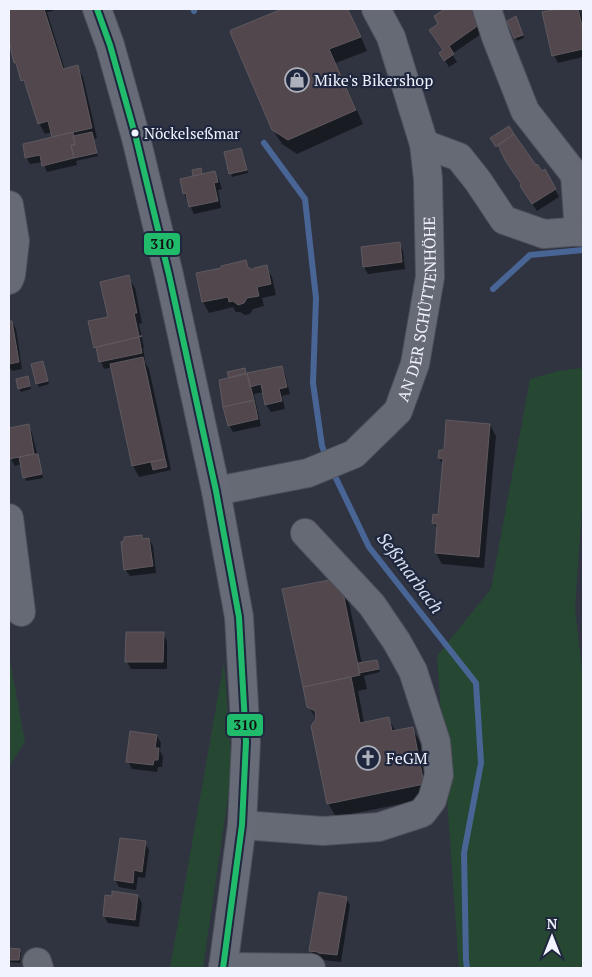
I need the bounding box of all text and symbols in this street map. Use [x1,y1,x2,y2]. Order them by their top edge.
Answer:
shop icon: Mike's Bikershop [284,67,310,93]
place label: Mike's Bikershop [314,69,433,91]
place label: Nöckelseßmar [144,123,240,143]
marker: Nöckelseßmar [130,128,140,138]
street label: AN DER SCHÜTTENHÖHE [391,216,442,404]
line badge: 310 [143,232,181,256]
text: 310 [150,234,174,253]
water label: Seßmarbach [372,527,449,618]
line badge: 310 [226,713,264,737]
text: 310 [233,715,257,734]
church icon: FeGM [355,745,381,771]
place label: FeGM [386,747,428,769]
north arrow [527,912,577,962]
text: N [547,914,558,933]

